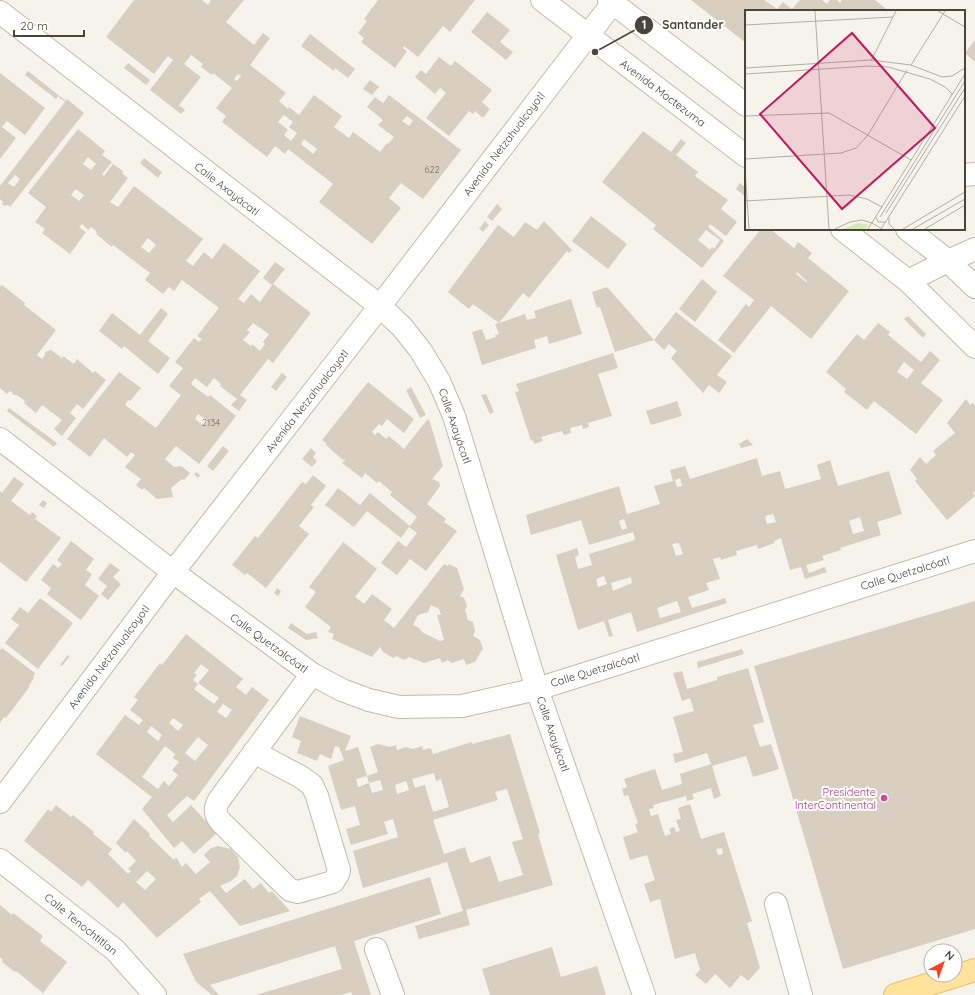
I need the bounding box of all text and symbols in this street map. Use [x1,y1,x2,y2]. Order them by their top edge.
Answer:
inset map [745,10,965,230]
scale bar [14,12,84,38]
callout: Santander [634,13,731,37]
text: 1 [642,17,646,32]
text: Santander [662,17,724,32]
text: 20 m [20,18,48,33]
street label: Avenida Moctezuma [618,56,708,130]
street label: Avenida Netzahualcoyotl [460,89,548,199]
street label: Calle Axayácatl [192,159,262,219]
house number: 622 [425,164,439,175]
street label: Avenida Netzahualcoyotl [262,347,352,455]
street label: Calle Axayácatl [436,387,474,465]
house number: 2134 [202,417,220,428]
street label: Calle Quetzalcóatl [859,553,951,593]
street label: Avenida Netzahualcoyotl [65,602,153,712]
street label: Calle Quetzalcóatl [228,610,310,676]
street label: Calle Quetzalcóatl [549,650,641,690]
street label: Calle Axayácatl [534,695,572,773]
place label: Presidente InterContinental [795,785,876,812]
marker: Presidente InterContinental [879,793,889,803]
street label: Calle Tenochtitlan [42,890,120,958]
north arrow [923,943,963,983]
text: N [942,948,957,963]

